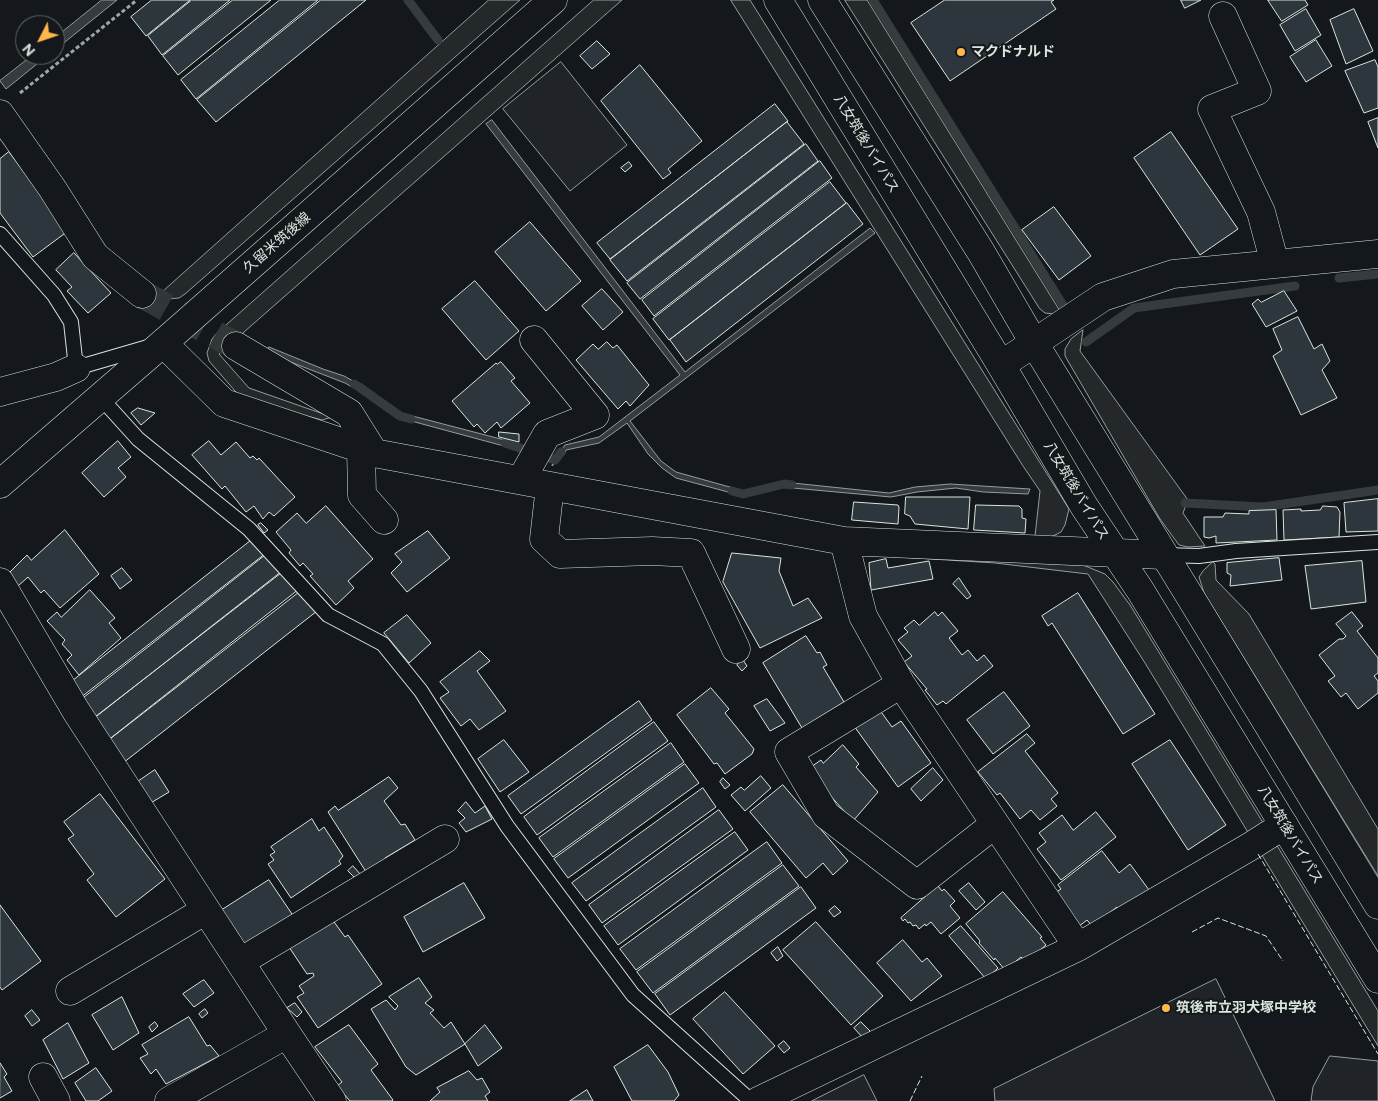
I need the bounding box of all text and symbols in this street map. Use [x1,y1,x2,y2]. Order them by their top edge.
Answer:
north arrow [15,15,65,65]
text: N [19,40,39,59]
place label: マクドナルド [971,44,1055,60]
marker: マクドナルド [955,46,967,58]
street label: 八女筑後バイパス [830,92,902,196]
street label: 久留米筑後線 [240,209,314,277]
street label: 八女筑後バイパス [1040,439,1112,543]
street label: 八女筑後バイパス [1254,783,1326,887]
place label: 筑後市立羽犬塚中学校 [1176,1000,1316,1016]
marker: 筑後市立羽犬塚中学校 [1160,1002,1172,1014]

